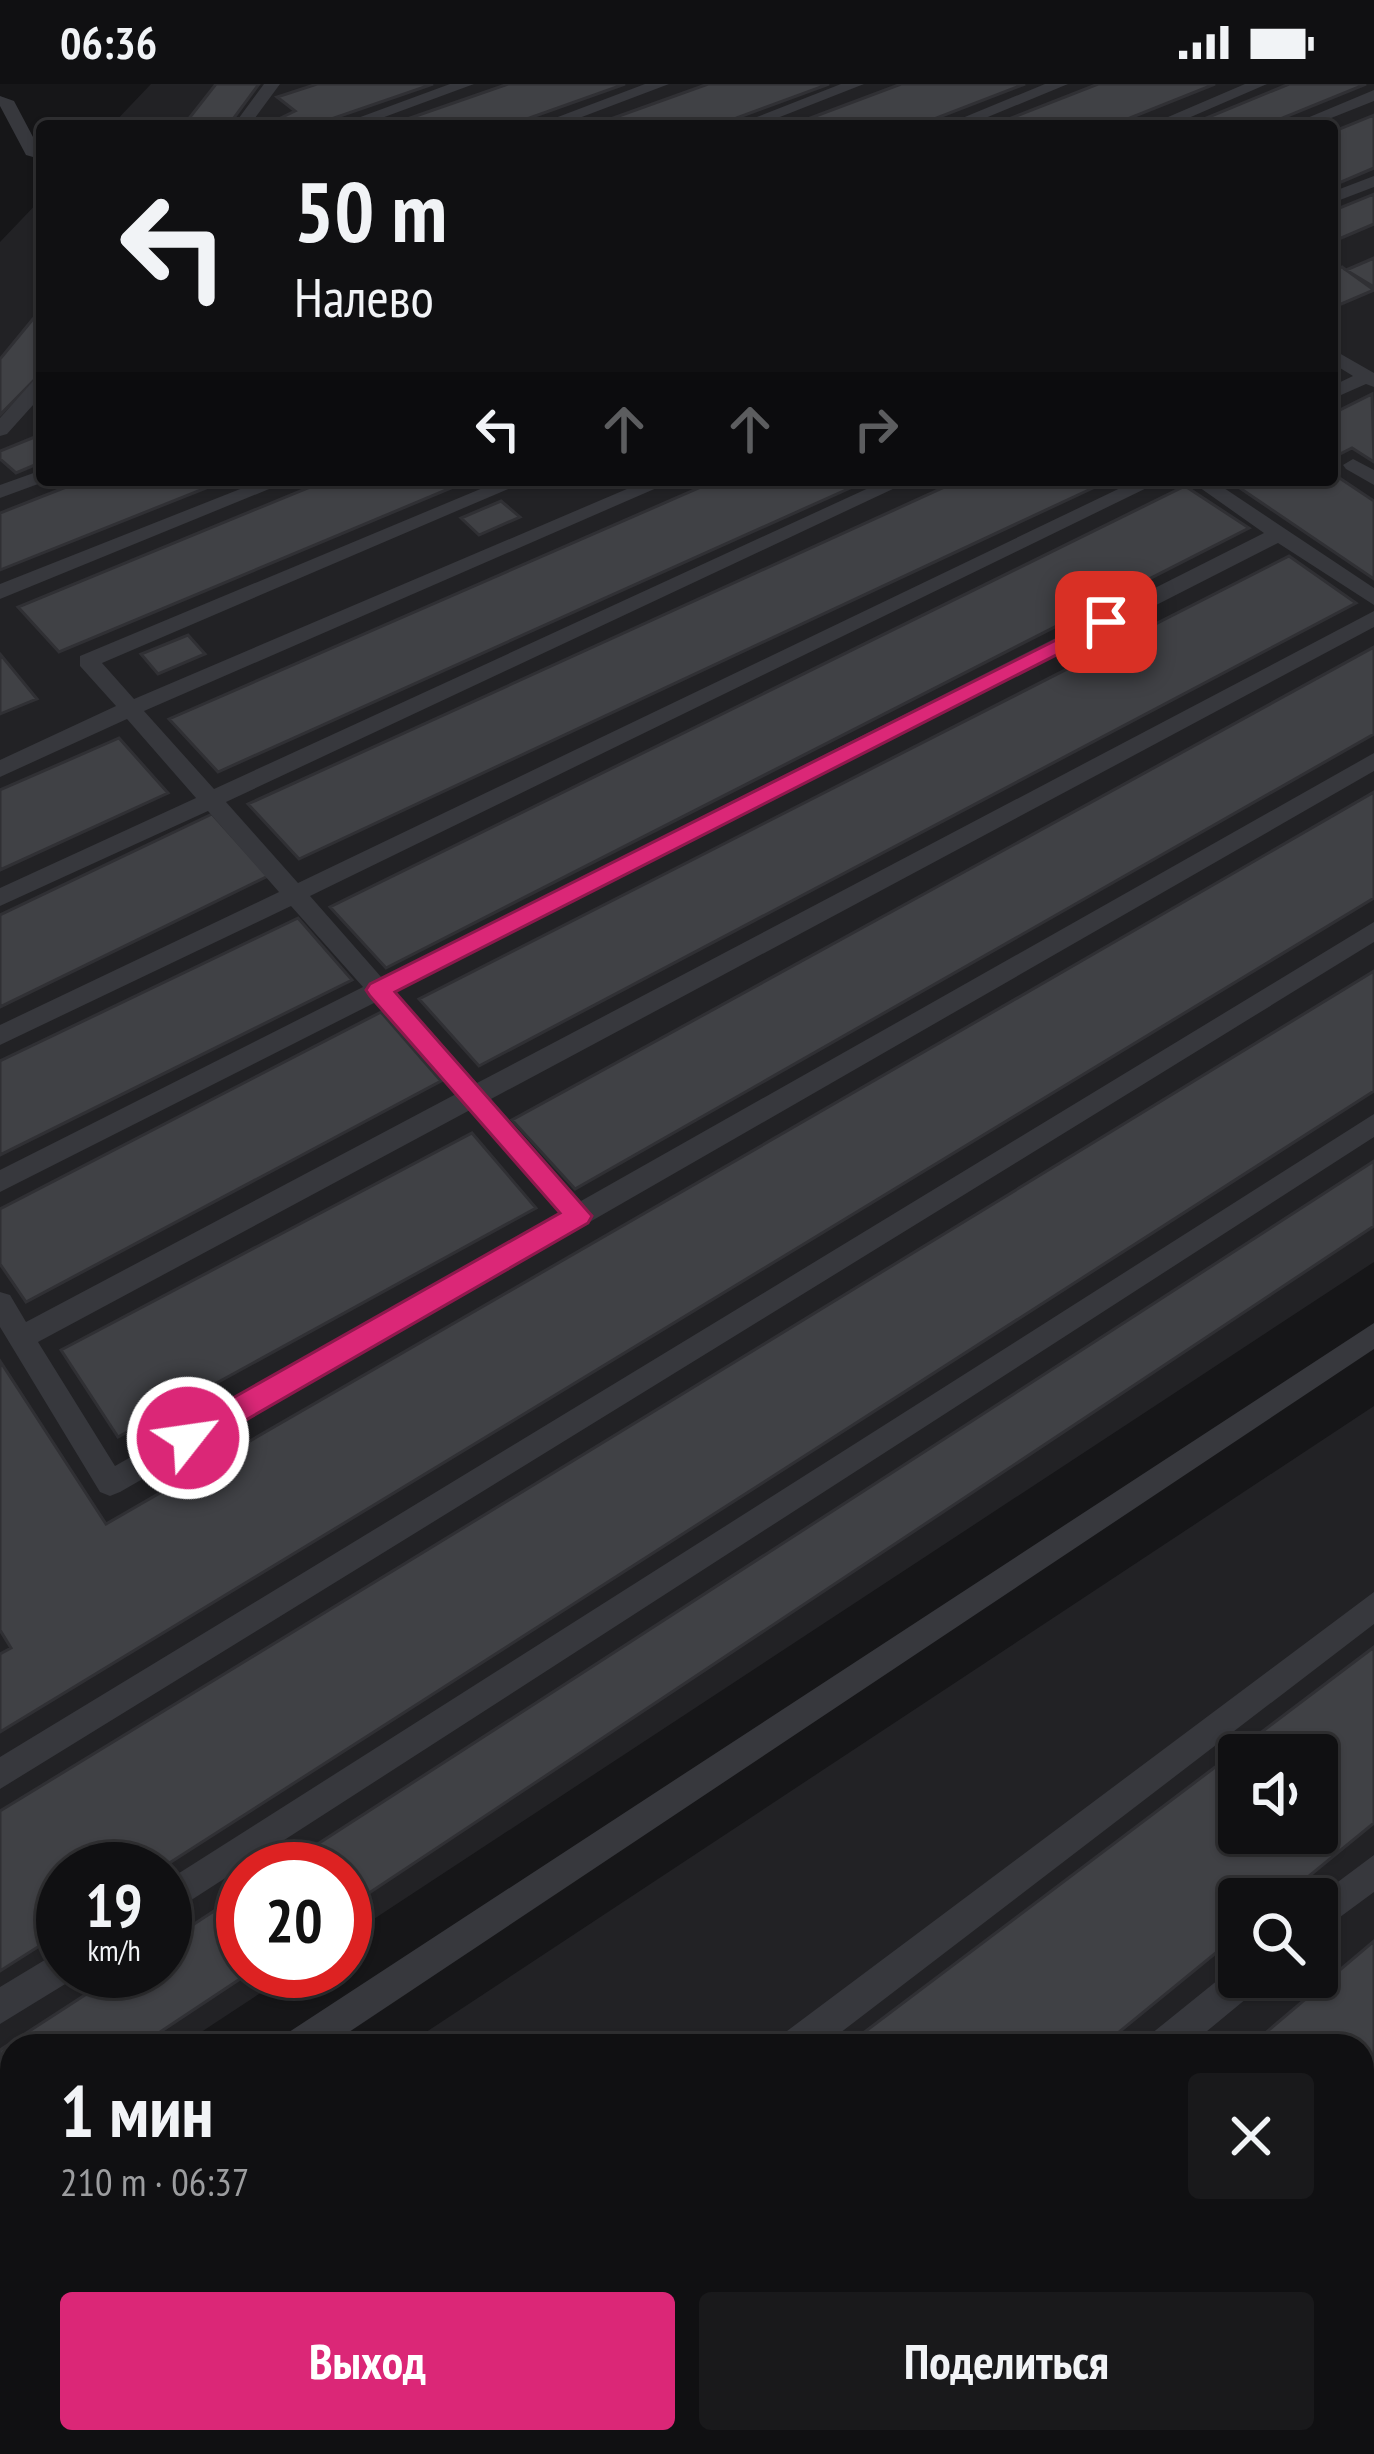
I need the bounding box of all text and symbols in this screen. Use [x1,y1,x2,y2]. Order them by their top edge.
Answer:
text: 06:36 [60,13,157,71]
text: 50 m [294,156,447,265]
icon: left [96,168,252,324]
text: Налево [294,262,434,332]
icon: left [465,396,531,462]
icon: ahead [591,396,657,462]
icon: ahead [717,396,783,462]
icon: right [843,396,909,462]
pin [1055,571,1157,673]
icon: arrive [1073,589,1139,655]
position arrow [125,1375,251,1501]
map controls [1218,1734,1338,1998]
button: sound [1218,1734,1338,1854]
speed limit sign: 20 [216,1842,372,1998]
text: 19 [85,1866,143,1944]
button: search [1218,1878,1338,1998]
text: km/h [87,1930,141,1969]
text: 1 мин [60,2064,214,2157]
button: close [1188,2073,1314,2199]
text: 210 m · 06:37 [60,2156,249,2207]
button: Выход [60,2292,675,2430]
button: Поделиться [699,2292,1314,2430]

